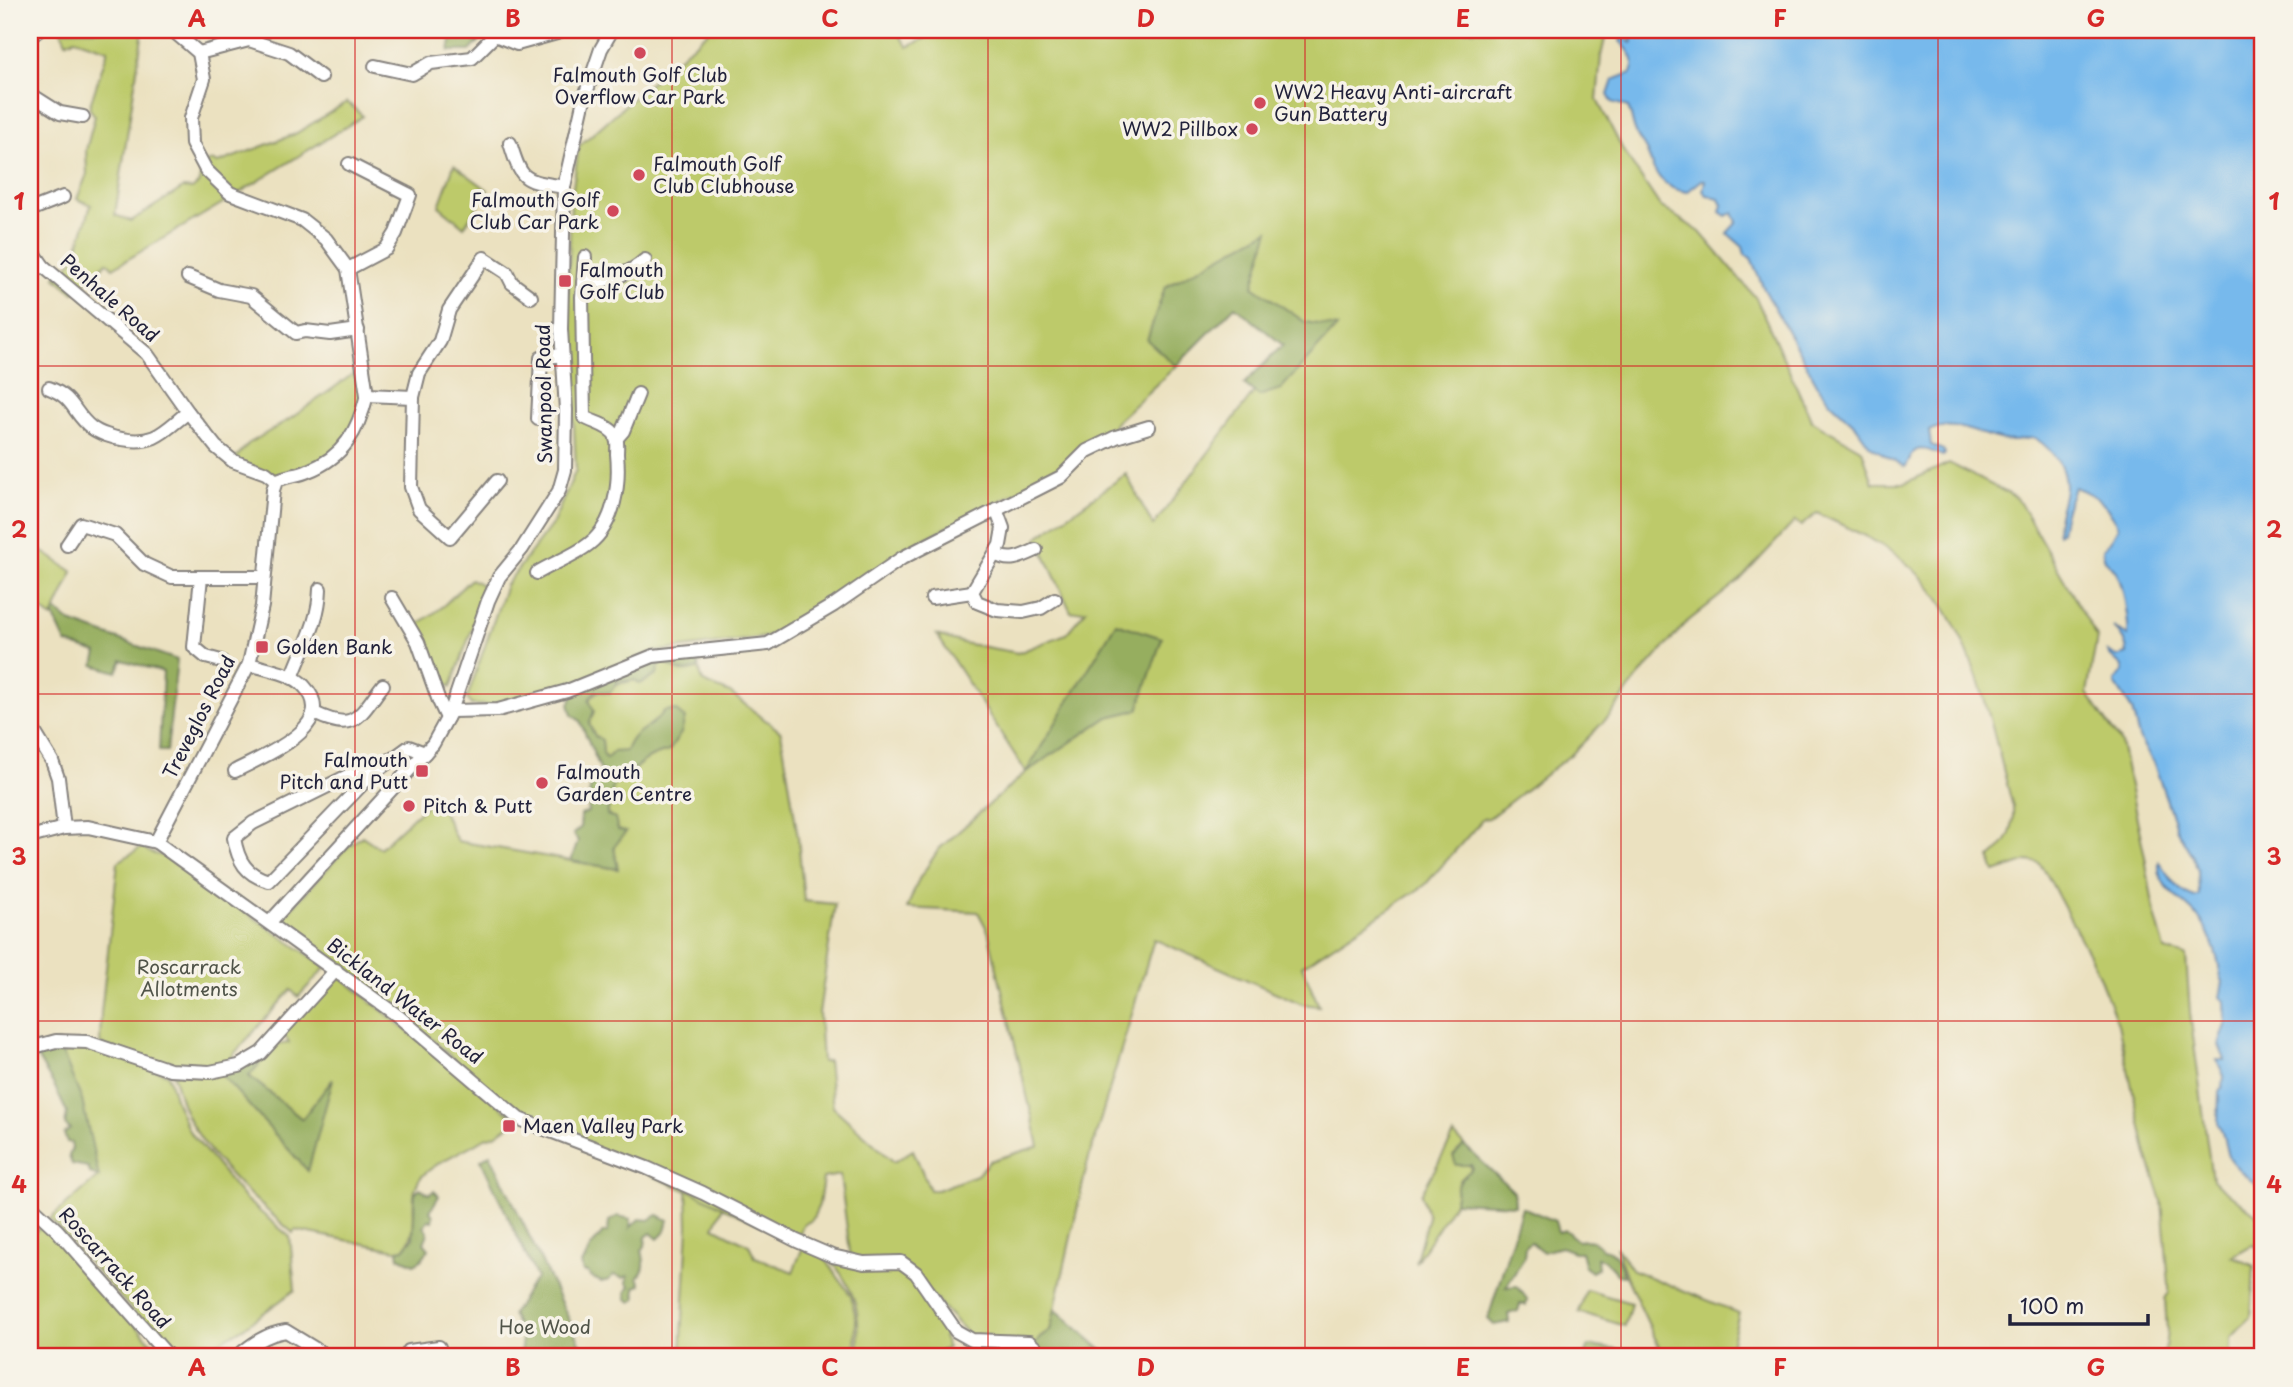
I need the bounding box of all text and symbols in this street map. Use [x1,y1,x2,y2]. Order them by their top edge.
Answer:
text: A [188,0,206,35]
text: B [505,0,521,35]
text: C [821,0,839,35]
text: D [1137,0,1155,35]
text: E [1456,0,1470,35]
text: F [1773,0,1787,35]
text: G [2087,0,2105,35]
marker: Falmouth Golf Club Overflow Car Park [632,45,648,61]
place label: Falmouth Golf Club Overflow Car Park [553,60,727,110]
place label: WW2 Heavy Anti-aircraft Gun Battery [1274,77,1513,127]
marker: WW2 Heavy Anti-aircraft Gun Battery [1252,95,1268,111]
place label: WW2 Pillbox [1122,114,1238,142]
marker: WW2 Pillbox [1244,121,1260,137]
place label: Falmouth Golf Club Clubhouse [653,149,795,199]
marker: Falmouth Golf Club Clubhouse [631,167,647,183]
text: 1 [14,183,25,218]
text: 1 [2269,183,2280,218]
place label: Falmouth Golf Club Car Park [470,185,601,235]
marker: Falmouth Golf Club Car Park [605,203,621,219]
street label: Penhale Road [55,246,166,348]
place label: Falmouth Golf Club [579,255,665,305]
marker: Falmouth Golf Club [557,273,573,289]
street label: Swanpool Road [528,324,558,464]
text: 2 [11,511,27,546]
text: 2 [2266,511,2282,546]
place label: Golden Bank [276,632,393,660]
marker: Golden Bank [254,639,270,655]
street label: Treveglos Road [155,650,241,783]
place label: Falmouth Pitch and Putt [280,745,408,795]
place label: Falmouth Garden Centre [556,757,692,807]
marker: Falmouth Pitch and Putt [414,763,430,779]
marker: Falmouth Garden Centre [534,775,550,791]
place label: Pitch & Putt [423,791,533,819]
marker: Pitch & Putt [401,798,417,814]
text: 3 [11,838,27,873]
text: 3 [2266,838,2282,873]
street label: Bickland Water Road [322,930,489,1070]
park label: Roscarrack Allotments [137,952,242,1002]
place label: Maen Valley Park [523,1111,684,1139]
marker: Maen Valley Park [501,1118,517,1134]
text: 4 [11,1166,27,1201]
text: 4 [2266,1166,2282,1201]
street label: Roscarrack Road [53,1200,178,1334]
scale bar [2010,1282,2148,1326]
text: 100 m [2020,1289,2084,1321]
park label: Hoe Wood [499,1312,591,1340]
text: A [188,1349,206,1384]
text: B [505,1349,521,1384]
text: C [821,1349,839,1384]
text: D [1137,1349,1155,1384]
text: E [1456,1349,1470,1384]
text: F [1773,1349,1787,1384]
text: G [2087,1349,2105,1384]

